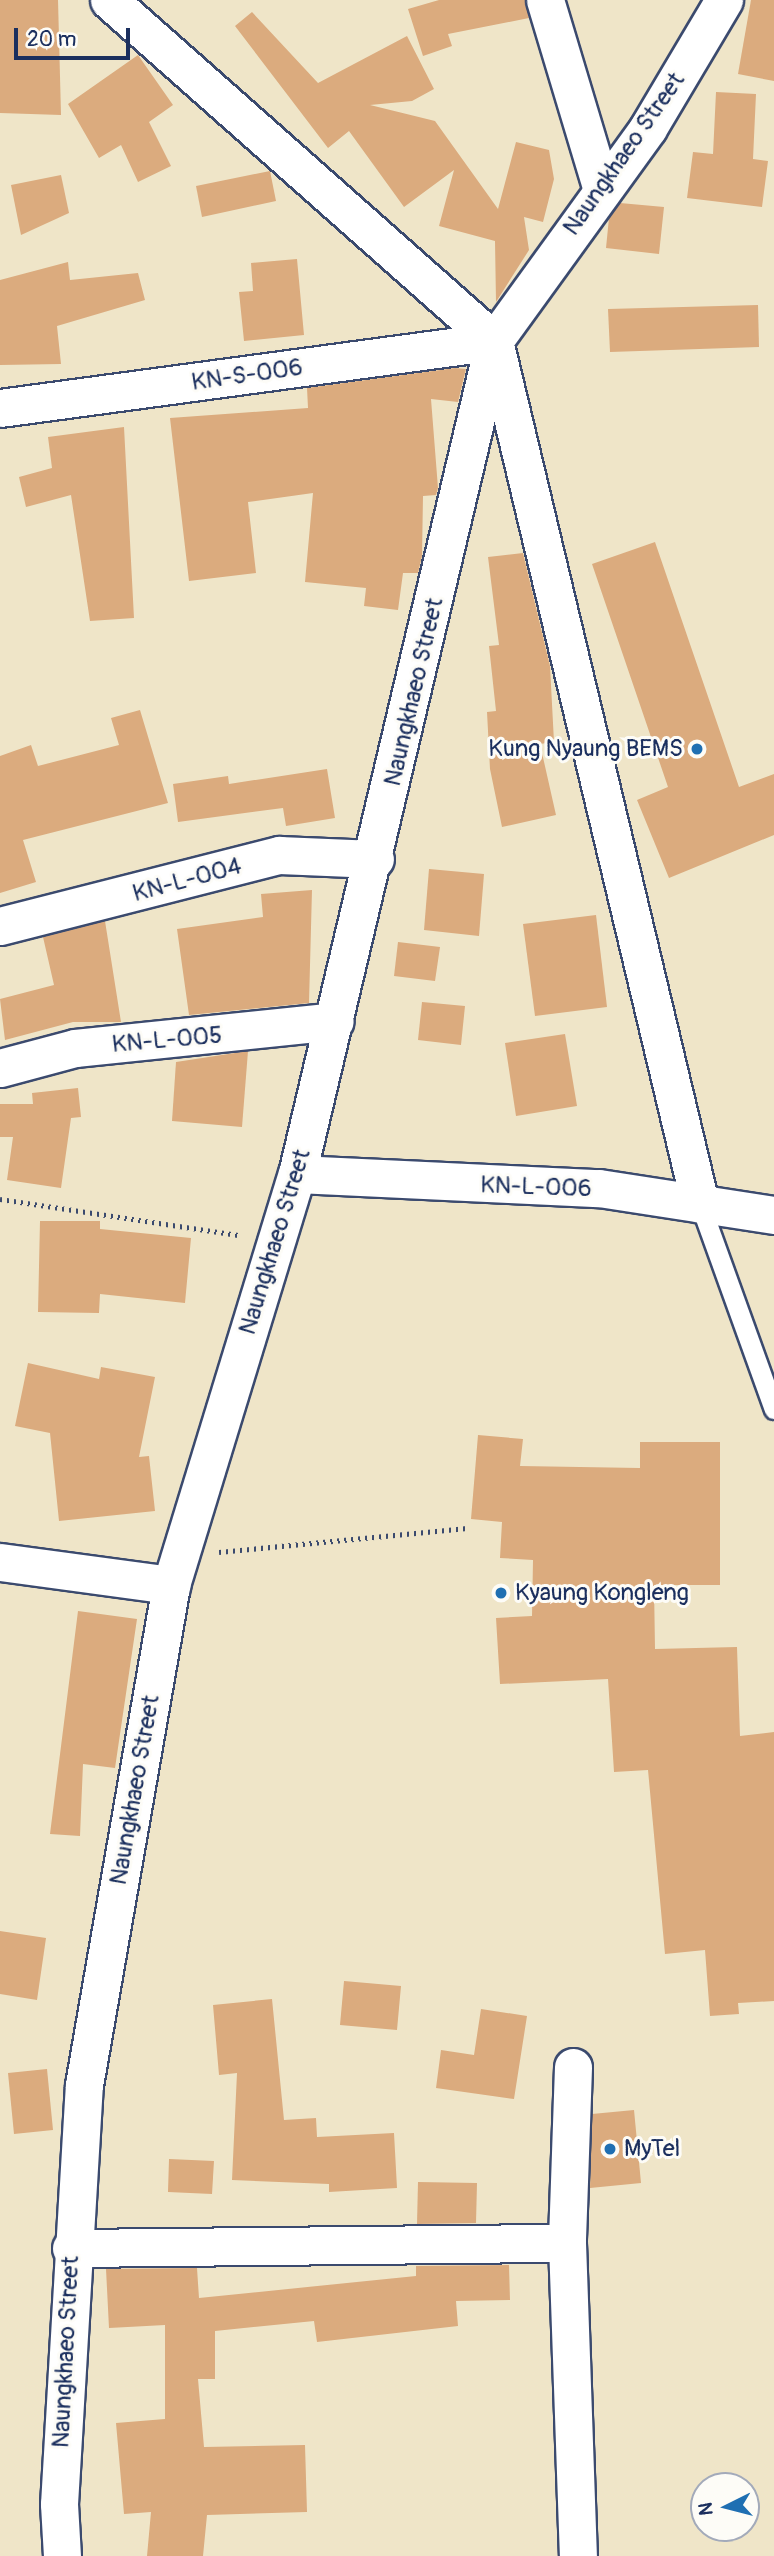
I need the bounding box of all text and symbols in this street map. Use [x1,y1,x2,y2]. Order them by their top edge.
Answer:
scale bar [18,14,133,58]
text: 20 m [27,26,76,53]
street label: Naungkhaeo Street [557,67,691,241]
street label: KN-S-006 [190,353,304,397]
street label: Naungkhaeo Street [378,595,450,789]
place label: Kung Nyaung BEMS [488,735,683,763]
marker: Kung Nyaung BEMS [689,741,705,757]
street label: KN-L-004 [129,852,245,908]
street label: KN-L-005 [111,1021,223,1059]
street label: Naungkhaeo Street [233,1146,317,1338]
street label: KN-L-006 [480,1171,592,1203]
place label: Kyaung Kongleng [515,1579,689,1607]
marker: Kyaung Kongleng [493,1585,509,1601]
street label: Naungkhaeo Street [104,1693,166,1887]
place label: MyTel [624,2135,680,2163]
marker: MyTel [602,2141,618,2157]
street label: Naungkhaeo Street [47,2255,85,2449]
north arrow [690,2472,760,2542]
text: N [693,2501,719,2517]

